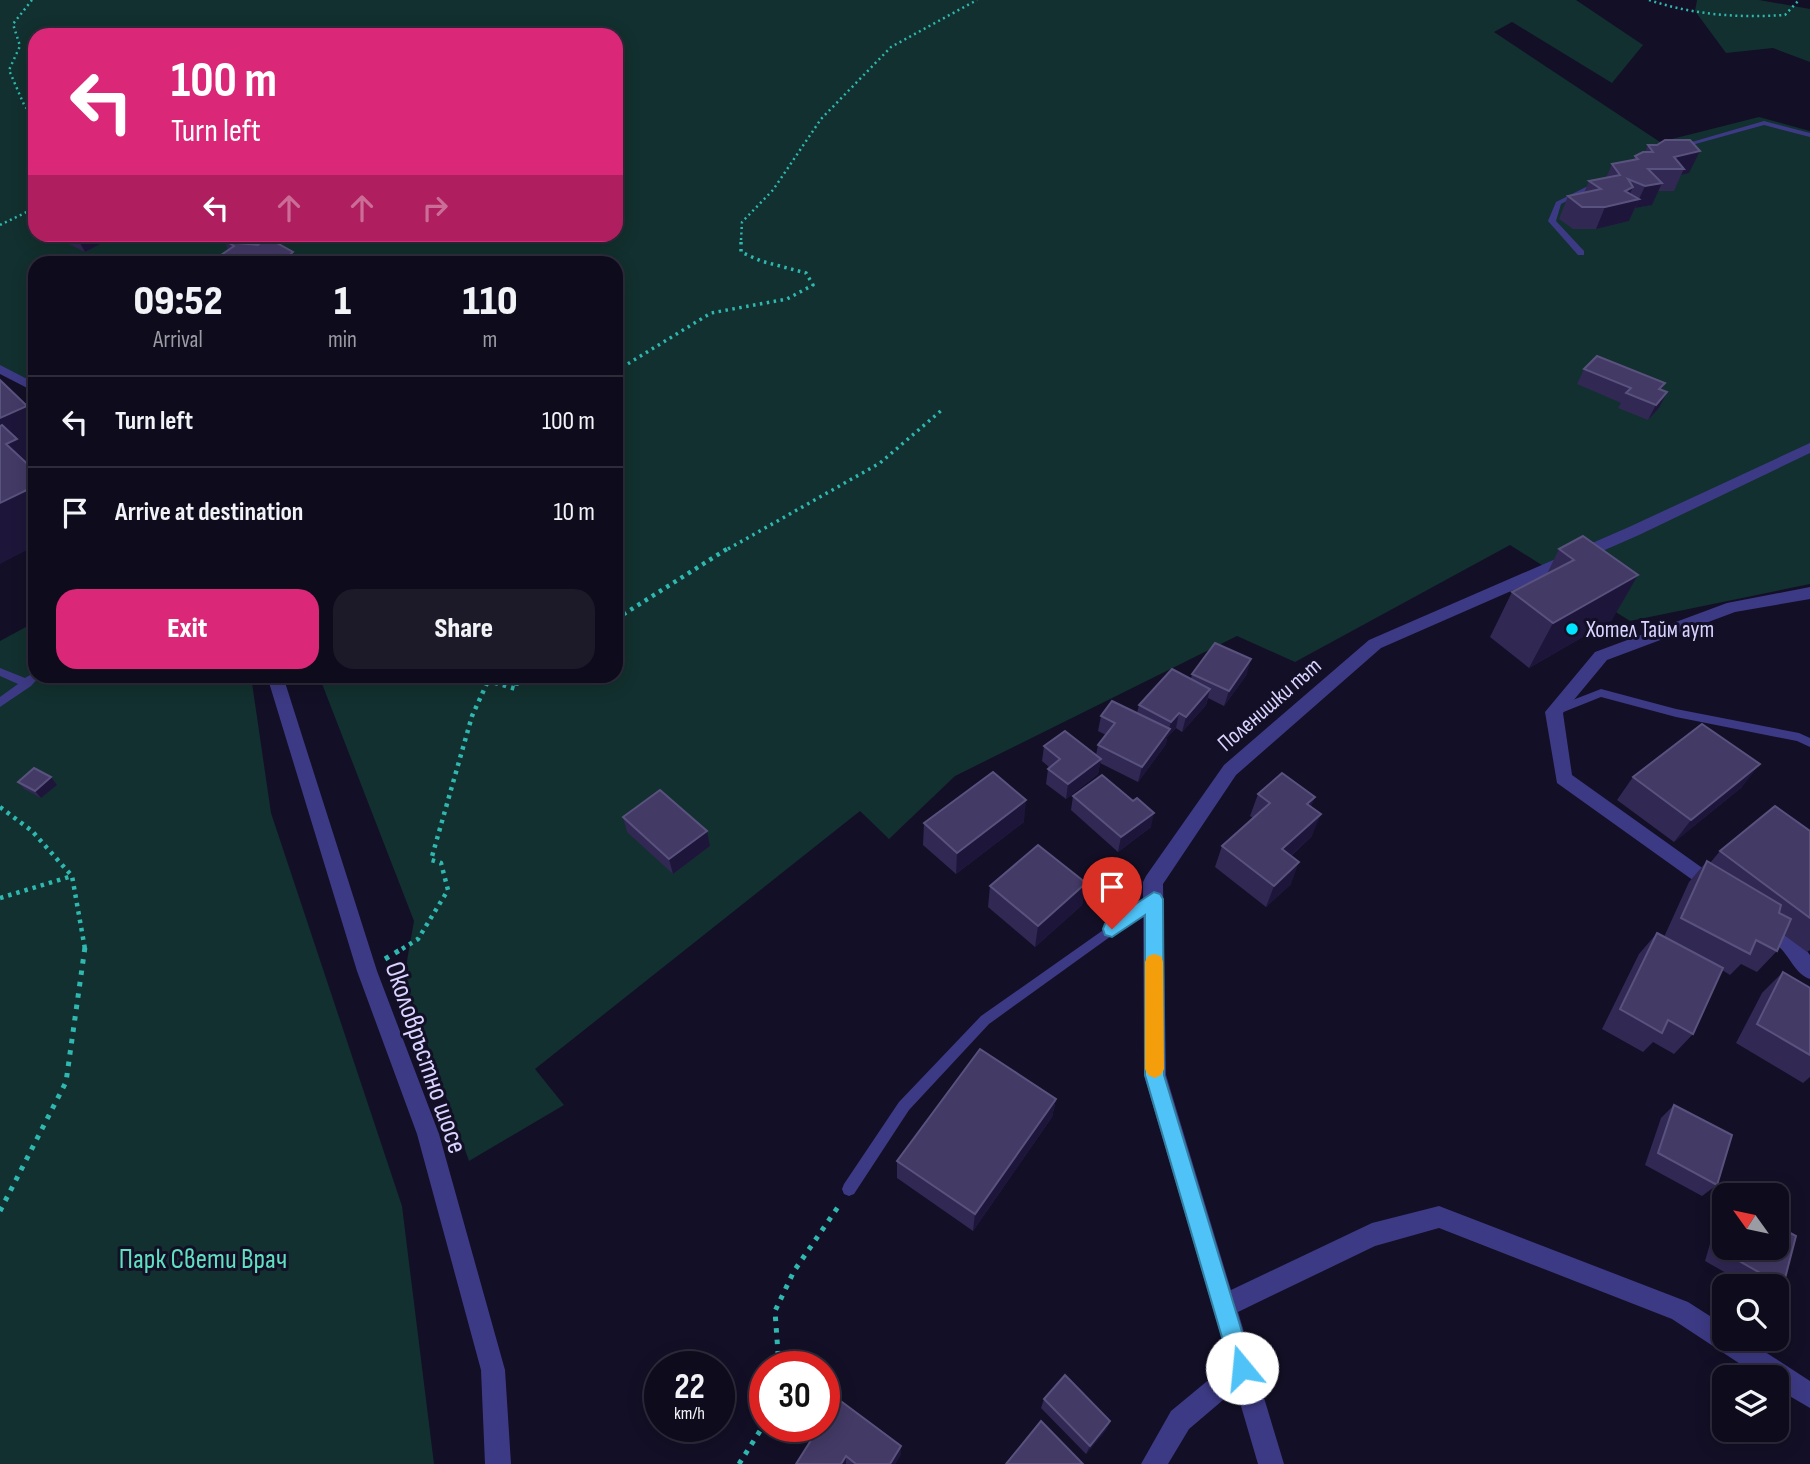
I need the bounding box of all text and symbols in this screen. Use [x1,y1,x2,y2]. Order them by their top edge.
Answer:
text: 100 m [171,52,277,111]
icon: left [56,56,147,147]
text: Turn left [171,112,261,151]
icon: left [197,189,235,227]
icon: ahead [270,189,308,227]
icon: ahead [343,189,381,227]
icon: right [416,189,454,227]
text: 09:52 [133,276,223,327]
text: 1 [334,276,351,327]
text: 110 [462,276,517,327]
text: Arrival [153,326,203,354]
text: min [328,326,357,354]
text: m [483,326,497,354]
icon: left [56,403,94,441]
text: Turn left [115,406,193,437]
text: 100 m [542,406,595,437]
icon: arrive [56,494,94,532]
text: Arrive at destination [115,497,303,528]
text: 10 m [553,497,595,528]
button: Exit [56,589,319,669]
button: Share [333,589,595,669]
place label: Хотел Тайм аут [1585,616,1714,644]
marker: Хотел Тайм аут [1564,621,1580,637]
street label: Поленишки път [1212,652,1327,757]
pin [1082,857,1142,929]
icon: arrive [1093,868,1131,906]
street label: Околовръстно шосе [377,957,474,1158]
north arrow [1712,1183,1788,1260]
map controls [1712,1183,1789,1442]
park label: Парк Свети Врач [119,1243,287,1276]
button: search [1712,1274,1789,1351]
position arrow [1205,1331,1279,1405]
speed limit sign: 30 [749,1351,840,1442]
button: layers [1712,1365,1789,1442]
text: 22 [674,1366,705,1409]
text: km/h [674,1403,705,1424]

